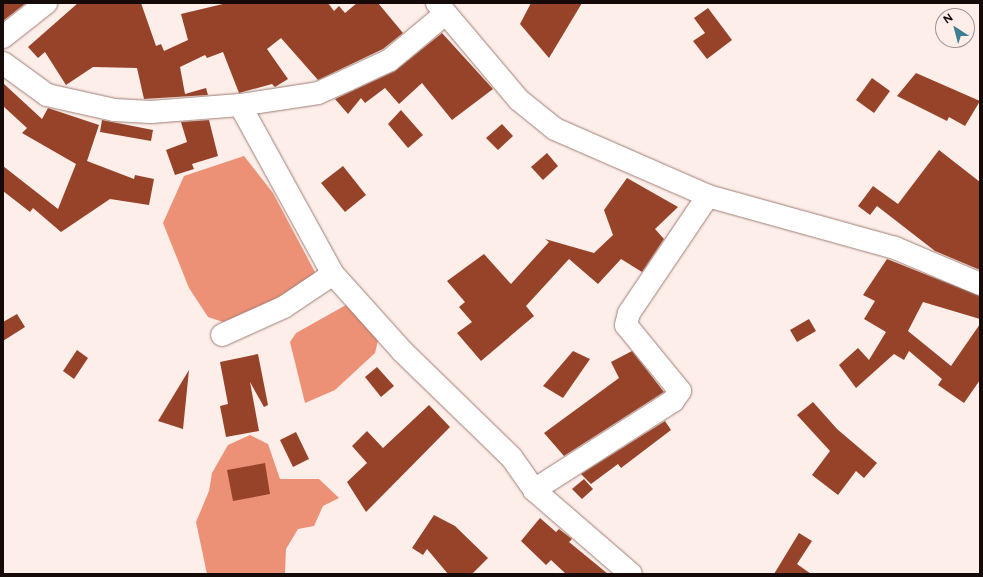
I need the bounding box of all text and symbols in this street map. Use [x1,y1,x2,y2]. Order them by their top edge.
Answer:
north arrow [935,8,975,48]
text: N [941,11,955,26]

